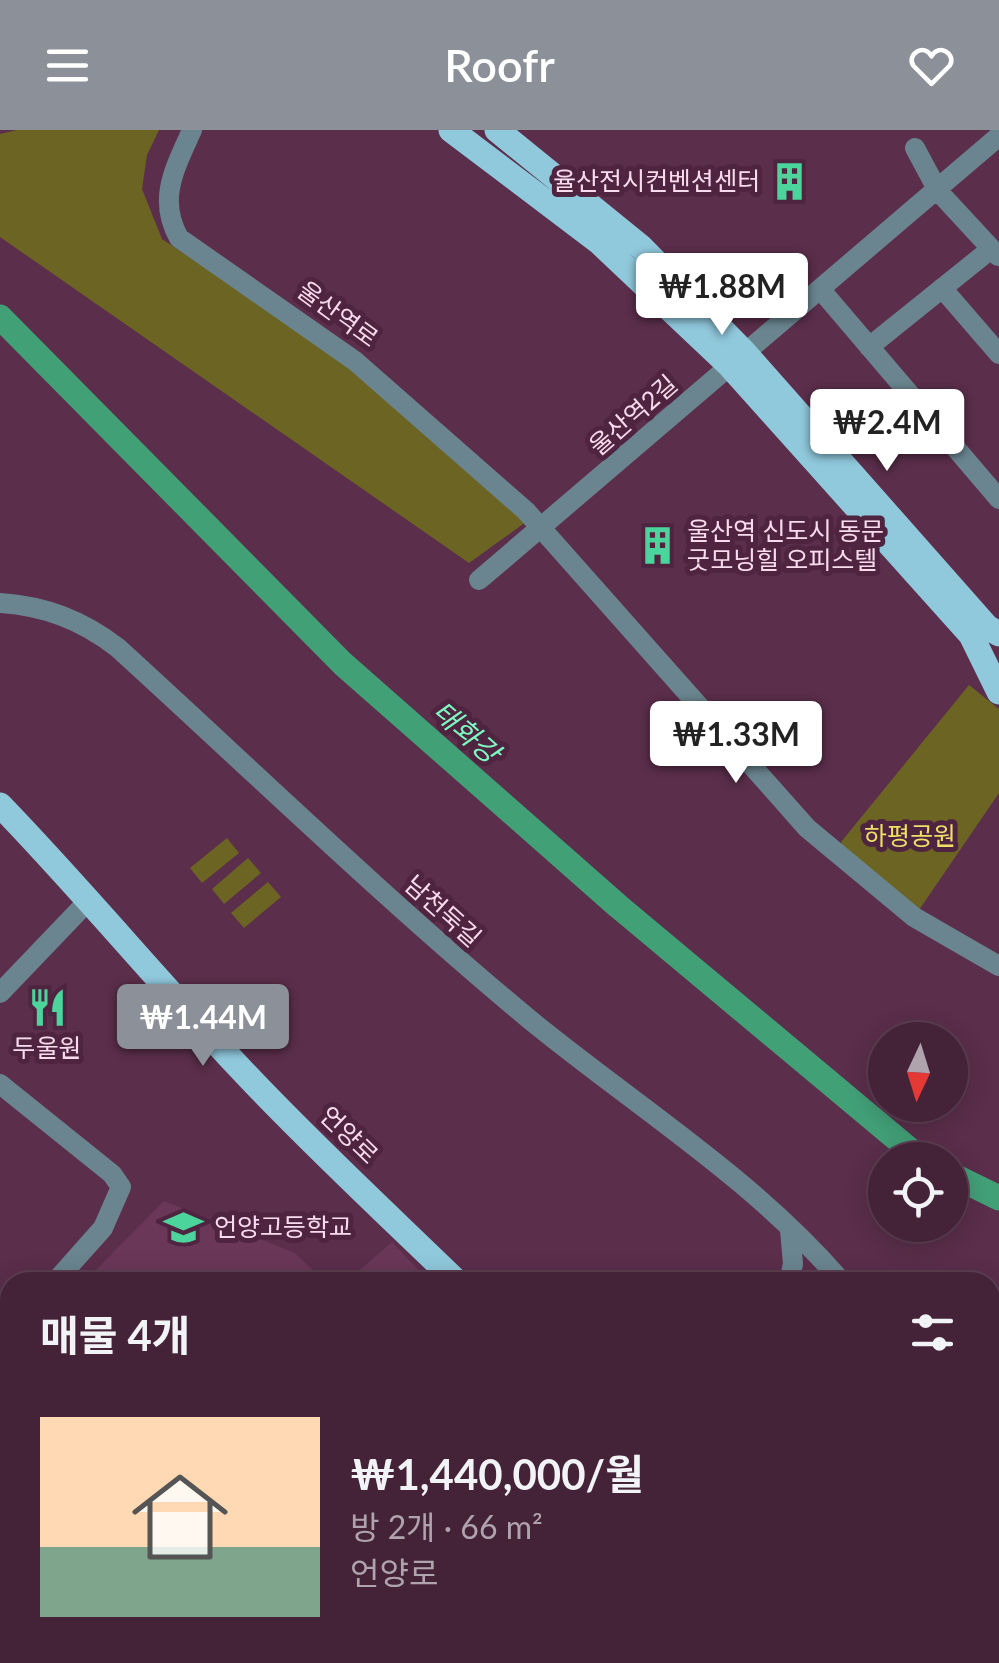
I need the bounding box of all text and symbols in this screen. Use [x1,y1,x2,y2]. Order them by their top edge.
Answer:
icon: menu [40,38,95,93]
text: Roofr [444,38,555,92]
icon: heart [904,38,959,93]
building icon: 율산전시컨벤션센터 [769,160,811,202]
place label: 율산전시컨벤션센터 [553,165,760,195]
pin: ₩1.88M [641,253,803,338]
text: ₩1.88M [658,266,786,305]
street label: 울산역로 [293,274,385,352]
street label: 울산역2길 [582,368,682,461]
pin: ₩2.4M [817,389,957,474]
text: ₩2.4M [832,402,942,441]
place label: 울산역 신도시 동문 굿모닝힐 오피스텔 [687,515,884,574]
building icon: 울산역 신도시 동문 굿모닝힐 오피스텔 [636,524,678,566]
water label: 태화강 [426,693,509,772]
pin: ₩1.33M [655,701,817,786]
text: ₩1.33M [672,714,800,753]
park label: 하평공원 [864,820,956,850]
street label: 남천둑길 [399,868,488,952]
pin: ₩1.44M [122,984,284,1069]
restaurant icon: 두울원 [26,986,68,1028]
text: ₩1.44M [139,997,267,1036]
north arrow [868,1022,968,1122]
map controls [868,1022,968,1242]
place label: 두울원 [12,1032,82,1062]
street label: 언양로 [314,1100,385,1169]
button: locate [868,1142,968,1242]
school or university icon: 언양고등학교 [163,1206,205,1248]
place label: 언양고등학교 [214,1211,352,1241]
icon: filters [905,1305,960,1360]
text: 매물 4개 [40,1310,191,1360]
text: ₩1,440,000/월 [350,1449,644,1499]
icon: home [120,1457,240,1577]
text: 방 2개 · 66 m² [350,1507,543,1546]
text: 언양로 [350,1553,438,1592]

